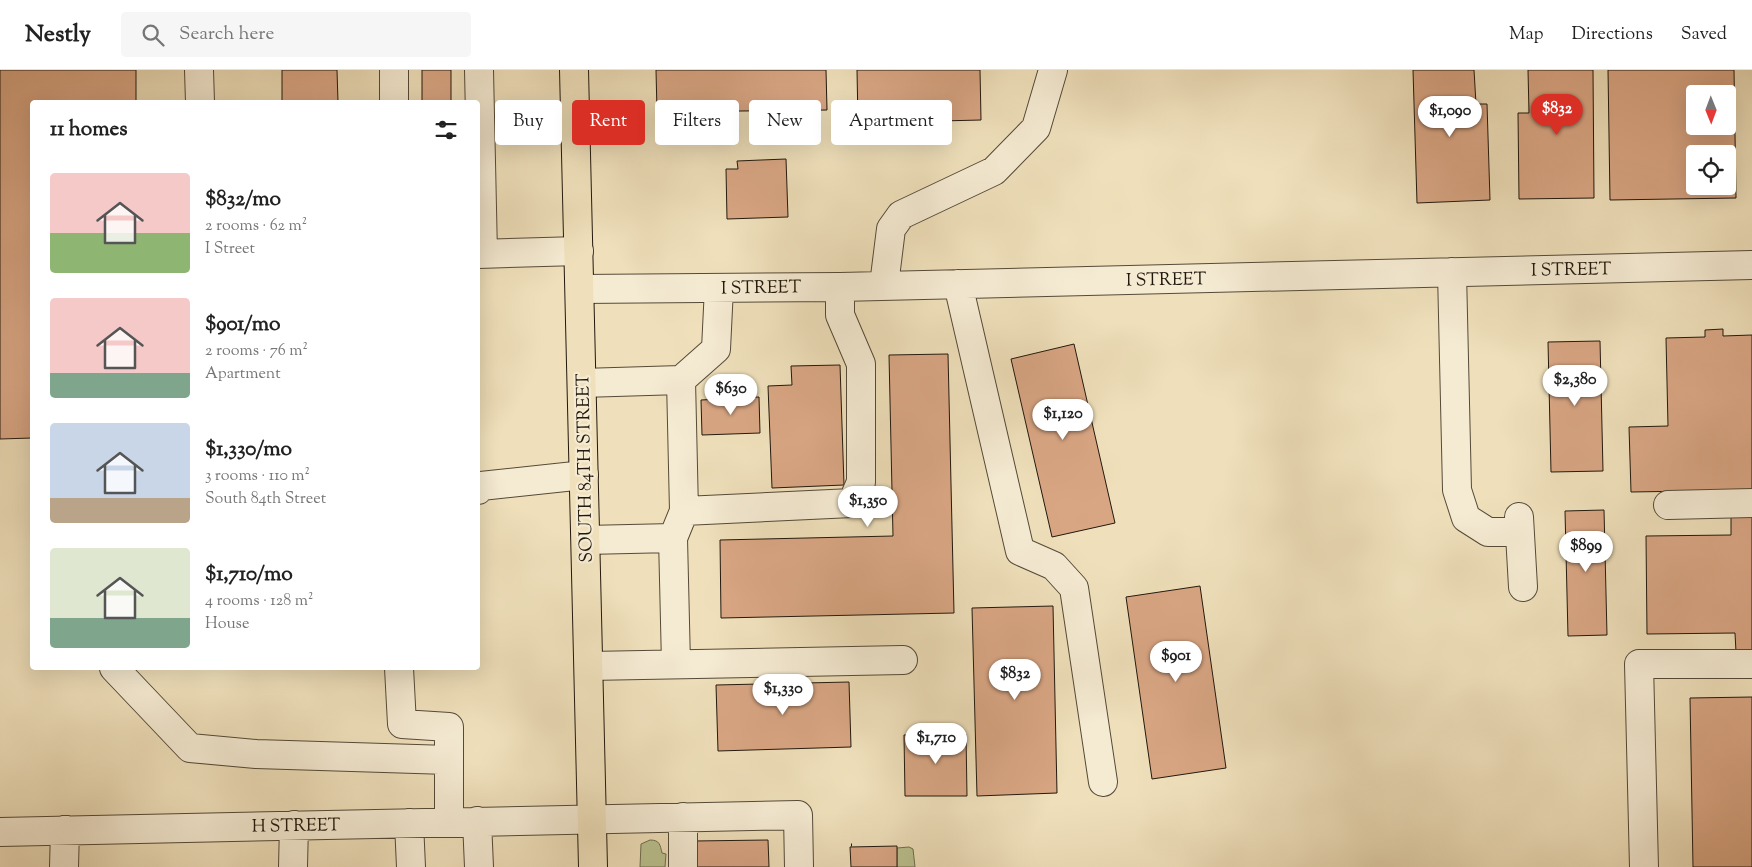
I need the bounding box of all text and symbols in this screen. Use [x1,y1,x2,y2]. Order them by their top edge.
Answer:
search box [121,12,471,57]
text: Nestly [25,18,91,52]
icon: search [139,21,167,49]
text: Search here [179,21,274,48]
text: Map [1509,22,1544,48]
text: Directions [1572,22,1653,48]
text: Saved [1681,22,1727,48]
north arrow [1686,85,1736,135]
map controls [1686,85,1736,195]
pin: $832 [1527,93,1587,136]
pin: $1,090 [1409,96,1491,138]
text: $832 [1542,98,1572,121]
chip: Buy [495,100,562,145]
chip: Rent [572,100,645,145]
chip: Filters [655,100,739,145]
chip: New [749,100,821,145]
chip: Apartment [831,100,952,145]
text: $1,090 [1429,100,1471,123]
text: 11 homes [50,115,128,145]
icon: filters [432,116,460,144]
button: locate [1686,145,1736,195]
text: $832/mo [205,185,281,215]
icon: home [90,193,150,253]
text: 2 rooms · 62 m² [205,215,307,238]
text: I Street [205,238,255,261]
street label: I STREET [1531,257,1612,285]
street label: I STREET [1126,267,1207,295]
street label: I STREET [721,275,802,303]
text: $901/mo [205,310,280,340]
icon: home [90,318,150,378]
text: 2 rooms · 76 m² [205,340,308,363]
text: Apartment [205,363,281,386]
pin: $2,380 [1534,364,1616,407]
text: $2,380 [1554,369,1596,392]
street label: SOUTH 84TH STREET [571,373,601,563]
pin: $630 [701,374,761,416]
text: $630 [715,378,747,401]
pin: $1,120 [1022,398,1104,441]
text: $1,120 [1043,403,1083,426]
text: $1,330/mo [205,435,292,465]
icon: home [90,443,150,503]
text: 3 rooms · 110 m² [205,465,310,488]
pin: $1,350 [827,486,909,528]
text: South 84th Street [205,488,326,511]
text: $1,350 [849,490,887,513]
pin: $899 [1556,530,1616,573]
text: $899 [1570,535,1602,558]
text: $1,710/mo [205,560,293,590]
icon: home [90,568,150,628]
text: 4 rooms · 128 m² [205,590,313,613]
text: House [205,613,249,636]
pin: $901 [1146,640,1206,683]
text: $901 [1161,645,1191,668]
pin: $832 [985,658,1045,701]
text: $832 [1000,663,1030,686]
pin: $1,330 [742,674,824,716]
text: $1,330 [763,678,803,701]
pin: $1,710 [895,722,977,765]
text: $1,710 [916,727,956,750]
street label: H STREET [251,813,341,841]

